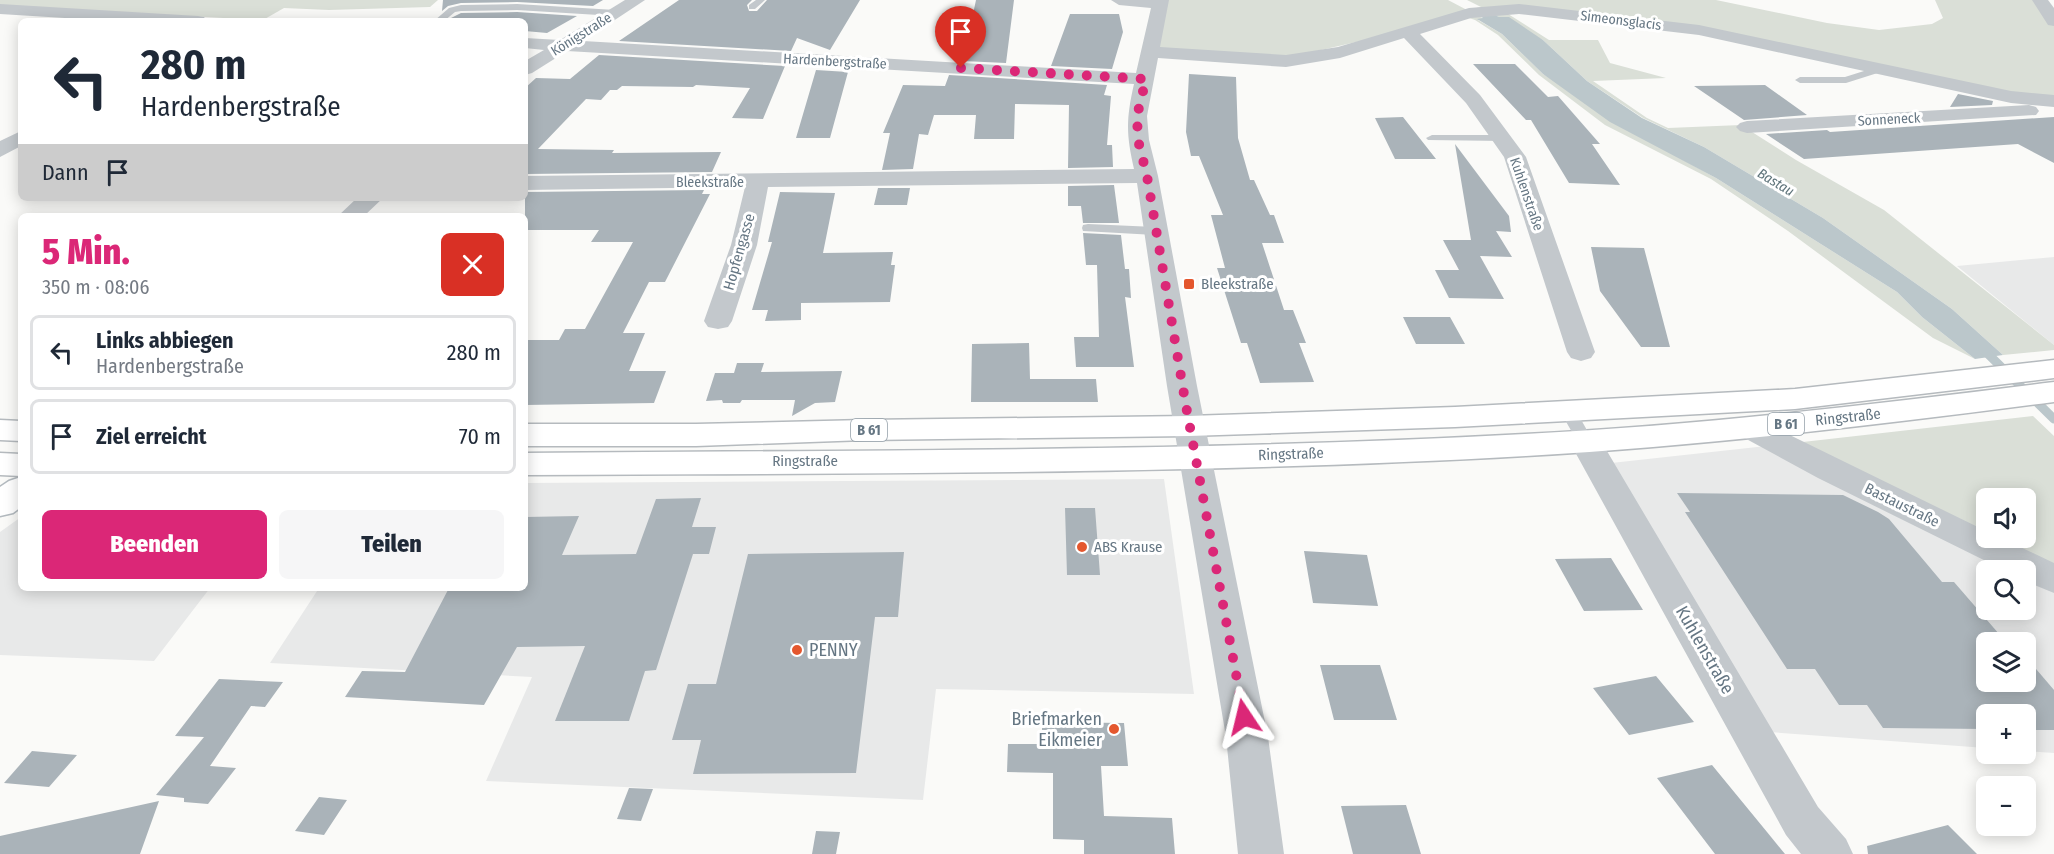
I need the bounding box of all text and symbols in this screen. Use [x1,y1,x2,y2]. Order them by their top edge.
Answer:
pin [935,6,986,68]
street label: Simeonsglacis [1579,7,1662,34]
street label: Königstraße [548,9,615,60]
icon: arrive [944,15,977,48]
text: 280 m [141,40,246,90]
icon: left [42,42,120,120]
street label: Hardenbergstraße [783,50,887,73]
text: Hardenbergstraße [141,91,341,123]
street label: Sonneneck [1857,109,1921,130]
street label: Kuhlenstraße [1506,155,1547,233]
icon: arrive [101,156,134,189]
text: Dann [42,159,89,186]
water label: Bastau [1754,165,1797,200]
street label: Bleekstraße [676,174,744,191]
street label: Hopfengasse [719,212,759,292]
text: 5 Min. [42,230,130,274]
button: close [441,233,504,296]
text: 350 m · 08:06 [42,275,149,299]
place label: Bleekstraße [1201,275,1274,293]
marker: Bleekstraße [1182,277,1196,291]
text: Links abbiegen [96,327,234,354]
icon: left [45,336,78,369]
text: 280 m [447,339,501,366]
text: Hardenbergstraße [96,354,244,378]
street label: Ringstraße [1814,405,1882,429]
road number: B 61 [1768,413,1804,435]
road number: B 61 [851,419,887,441]
icon: arrive [45,420,78,453]
text: Ziel erreicht [96,423,207,450]
text: 70 m [459,423,501,450]
street label: Ringstraße [1258,444,1324,464]
street label: Ringstraße [772,452,838,470]
street label: Bastaustraße [1862,479,1942,531]
map controls [1976,488,2036,836]
button: sound [1976,488,2036,548]
button: Beenden [42,510,267,579]
button: Teilen [279,510,504,579]
place label: ABS Krause [1094,538,1162,556]
marker: ABS Krause [1075,540,1089,554]
button: search [1976,560,2036,620]
street label: Kuhlenstraße [1671,602,1739,698]
button: layers [1976,632,2036,692]
place label: PENNY [809,639,858,661]
marker: PENNY [790,643,804,657]
position arrow [1212,685,1276,749]
button: + [1976,704,2036,764]
place label: Briefmarken Eikmeier [1011,708,1103,751]
marker: Briefmarken Eikmeier [1107,722,1121,736]
button: − [1976,776,2036,836]

